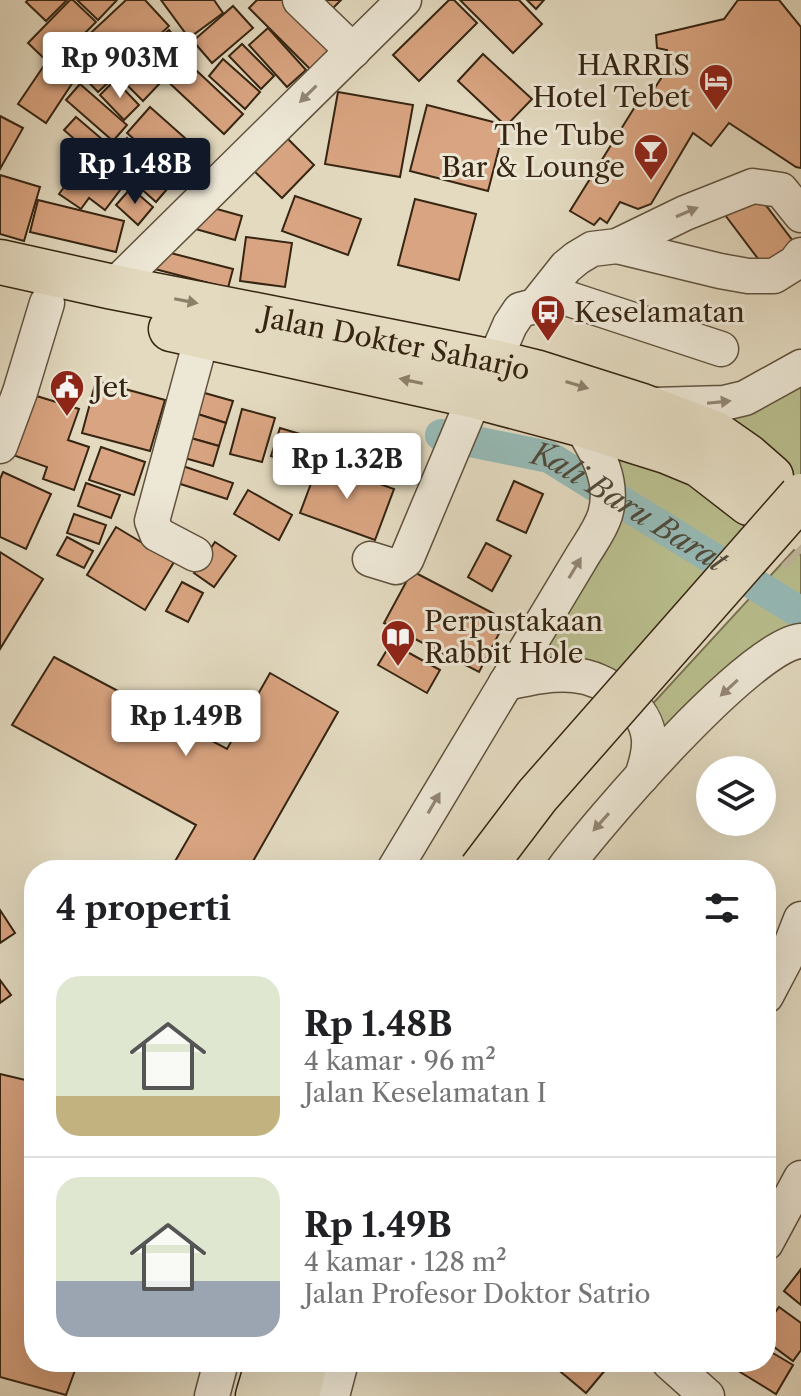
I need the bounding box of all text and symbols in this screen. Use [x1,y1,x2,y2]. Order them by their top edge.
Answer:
pin: Rp 903M [46,32,194,100]
text: Rp 903M [61,42,179,74]
place label: HARRIS Hotel Tebet [532,48,690,114]
hotel icon: HARRIS Hotel Tebet [697,62,735,112]
one-way arrow [299,85,318,103]
place label: The Tube Bar & Lounge [441,118,625,184]
bar icon: The Tube Bar & Lounge [632,132,670,182]
pin: Rp 1.48B [52,138,218,206]
text: Rp 1.48B [78,148,192,180]
one-way arrow [675,206,699,219]
bus stop icon: Keselamatan [529,293,567,343]
place label: Keselamatan [574,295,745,329]
one-way arrow [174,296,199,308]
street label: Jalan Dokter Saharjo [255,299,534,387]
public building icon: Jet [48,368,86,418]
place label: Jet [89,370,128,404]
one-way arrow [398,374,423,387]
one-way arrow [565,380,589,392]
one-way arrow [707,395,732,408]
pin: Rp 1.32B [264,433,430,501]
water label: Kali Baru Barat [526,435,734,581]
text: Rp 1.32B [291,443,403,475]
one-way arrow [568,557,582,579]
place label: Perpustakaan Rabbit Hole [424,604,603,670]
library icon: Perpustakaan Rabbit Hole [379,618,417,668]
one-way arrow [720,679,739,697]
pin: Rp 1.49B [103,690,269,758]
text: Rp 1.49B [129,700,243,732]
map controls [696,756,776,836]
button: layers [696,756,776,836]
one-way arrow [427,792,441,814]
one-way arrow [593,812,611,831]
icon: filters [700,886,744,930]
text: 4 properti [56,887,231,929]
text: Rp 1.48B [304,1003,453,1045]
icon: home [120,1008,216,1104]
text: 4 kamar · 96 m² [304,1045,496,1077]
text: Jalan Keselamatan I [304,1077,546,1109]
text: Rp 1.49B [304,1204,452,1246]
icon: home [120,1209,216,1305]
text: 4 kamar · 128 m² [304,1246,507,1278]
text: Jalan Profesor Doktor Satrio [304,1278,651,1310]

